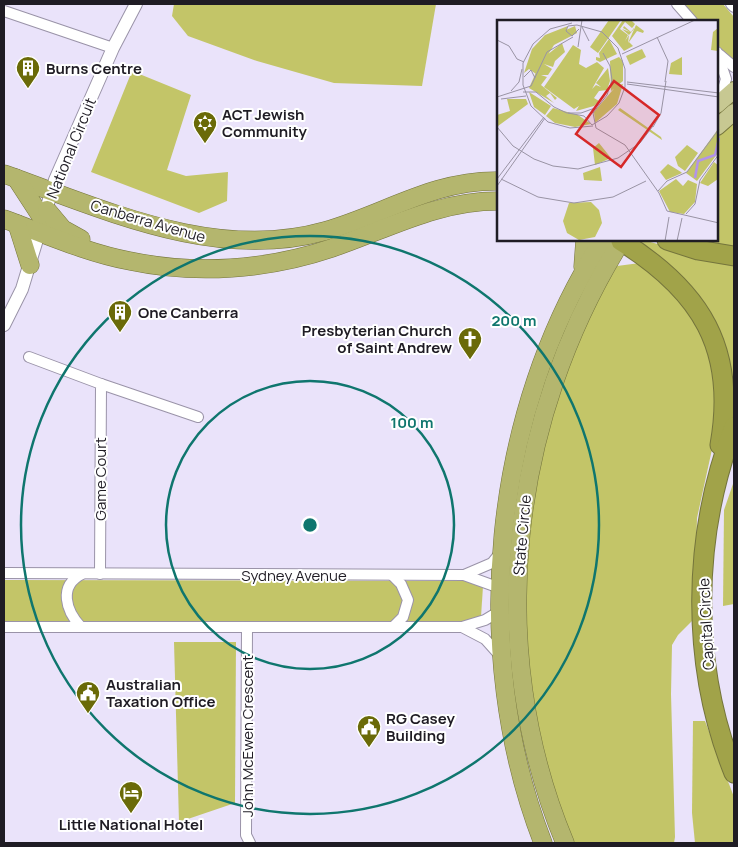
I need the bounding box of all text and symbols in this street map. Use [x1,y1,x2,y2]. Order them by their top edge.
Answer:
inset map [497,20,718,241]
building icon: Burns Centre [15,55,41,89]
place label: Burns Centre [46,58,142,79]
street label: National Circuit [41,94,101,202]
place label: ACT Jewish Community [222,104,308,142]
synagogue icon: ACT Jewish Community [192,110,218,144]
street label: Canberra Avenue [88,195,208,248]
building icon: One Canberra [107,299,133,333]
place label: One Canberra [138,302,238,323]
text: 200 m [491,310,537,331]
place label: Presbyterian Church of Saint Andrew [302,320,452,358]
church icon: Presbyterian Church of Saint Andrew [457,326,483,360]
text: 100 m [391,412,433,433]
street label: Game Court [90,437,111,521]
street label: State Circle [508,494,536,576]
centre of rings [301,516,319,534]
street label: Sydney Avenue [241,565,347,586]
street label: Capital Circle [693,577,719,671]
street label: John McEwen Crescent [237,655,258,817]
place label: Australian Taxation Office [106,674,216,712]
public building icon: Australian Taxation Office [75,680,101,714]
place label: RG Casey Building [386,708,456,746]
public building icon: RG Casey Building [356,714,382,748]
hotel icon: Little National Hotel [118,780,144,814]
place label: Little National Hotel [59,814,203,835]

